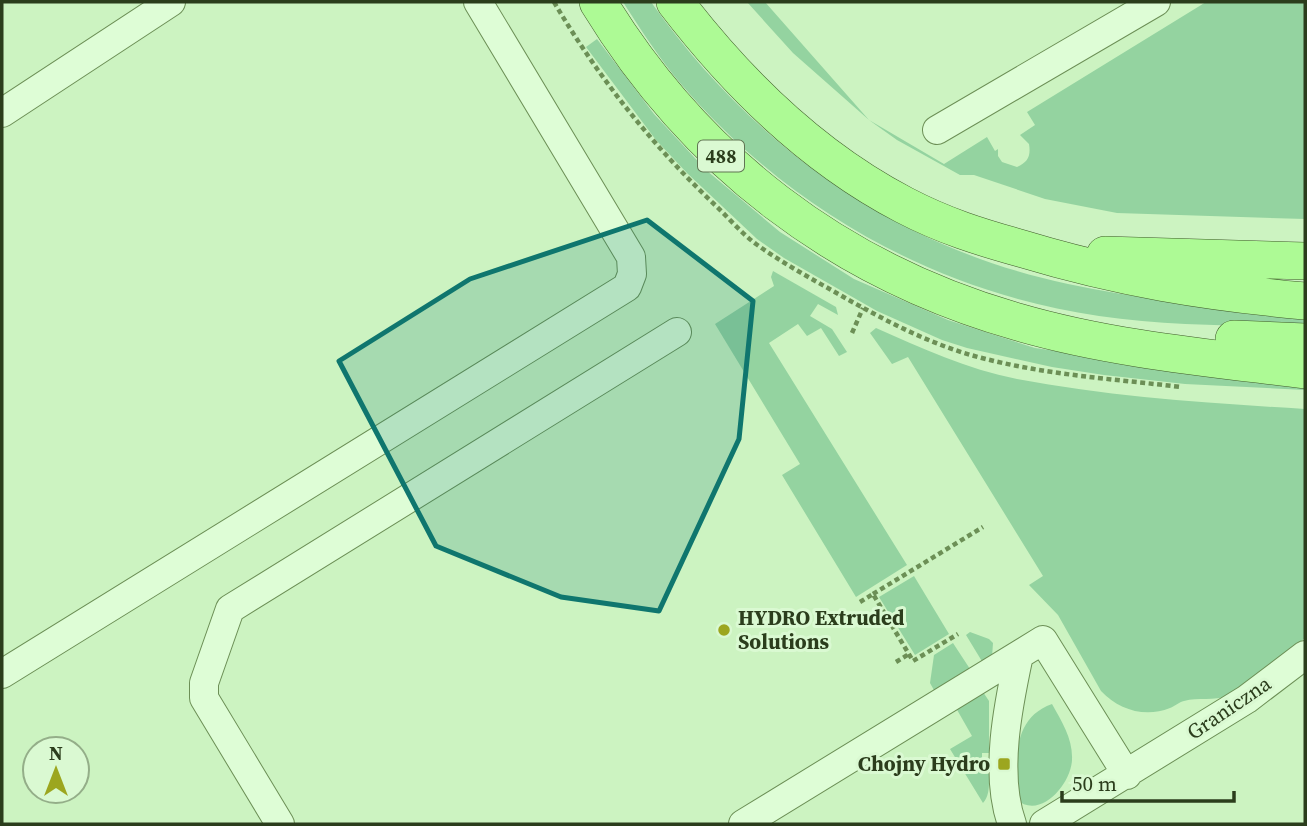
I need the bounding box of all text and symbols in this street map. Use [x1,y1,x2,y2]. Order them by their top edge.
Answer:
road number: 488 [698,140,744,172]
place label: HYDRO Extruded Solutions [738,603,905,656]
marker: HYDRO Extruded Solutions [716,622,732,638]
street label: Graniczna [1181,669,1277,746]
north arrow [21,735,91,805]
text: N [49,740,63,766]
place label: Chojny Hydro [858,749,990,778]
marker: Chojny Hydro [996,756,1012,772]
scale bar [1062,760,1234,804]
text: 50 m [1072,769,1117,798]

